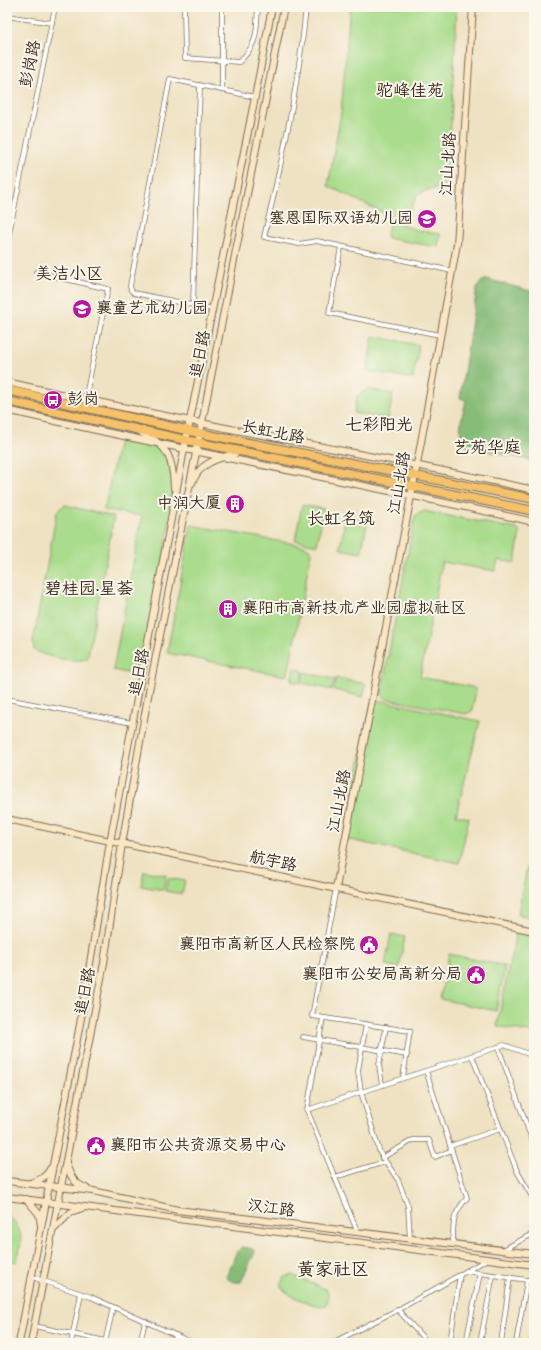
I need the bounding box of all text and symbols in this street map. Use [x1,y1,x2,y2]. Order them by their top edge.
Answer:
street label: 彭岗路 [14,38,48,90]
district label: 驼峰佳苑 [376,79,444,104]
street label: 江山北路 [435,131,463,197]
place label: 塞恩国际双语幼儿园 [269,207,413,231]
school or university icon: 塞恩国际双语幼儿园 [416,208,438,230]
district label: 美洁小区 [35,262,103,287]
place label: 襄童艺术幼儿园 [96,297,208,321]
school or university icon: 襄童艺术幼儿园 [71,298,93,320]
street label: 追日路 [185,328,217,380]
place label: 彭岗 [67,388,99,412]
bus stop icon: 彭岗 [42,389,64,411]
district label: 七彩阳光 [345,413,413,438]
street label: 长虹北路 [239,415,307,451]
district label: 艺苑华庭 [453,436,521,461]
street label: 江山北路 [383,449,417,517]
place label: 中润大厦 [157,492,221,516]
building icon: 中润大厦 [224,493,246,515]
district label: 长虹名筑 [307,507,375,532]
district label: 碧桂园·星荟 [45,577,133,602]
place label: 襄阳市高新技术产业园虚拟社区 [242,597,466,621]
building icon: 襄阳市高新技术产业园虚拟社区 [217,598,239,620]
street label: 追日路 [124,646,156,698]
street label: 江山北路 [322,767,358,835]
street label: 航宇路 [247,845,299,879]
place label: 襄阳市高新区人民检察院 [179,933,355,957]
public building icon: 襄阳市高新区人民检察院 [358,934,380,956]
place label: 襄阳市公安局高新分局 [302,963,462,987]
public building icon: 襄阳市公安局高新分局 [465,964,487,986]
street label: 追日路 [70,965,102,1017]
place label: 襄阳市公共资源交易中心 [110,1134,286,1158]
public building icon: 襄阳市公共资源交易中心 [85,1135,107,1157]
street label: 汉江路 [246,1194,296,1224]
district label: 黄家社区 [297,1258,369,1284]

